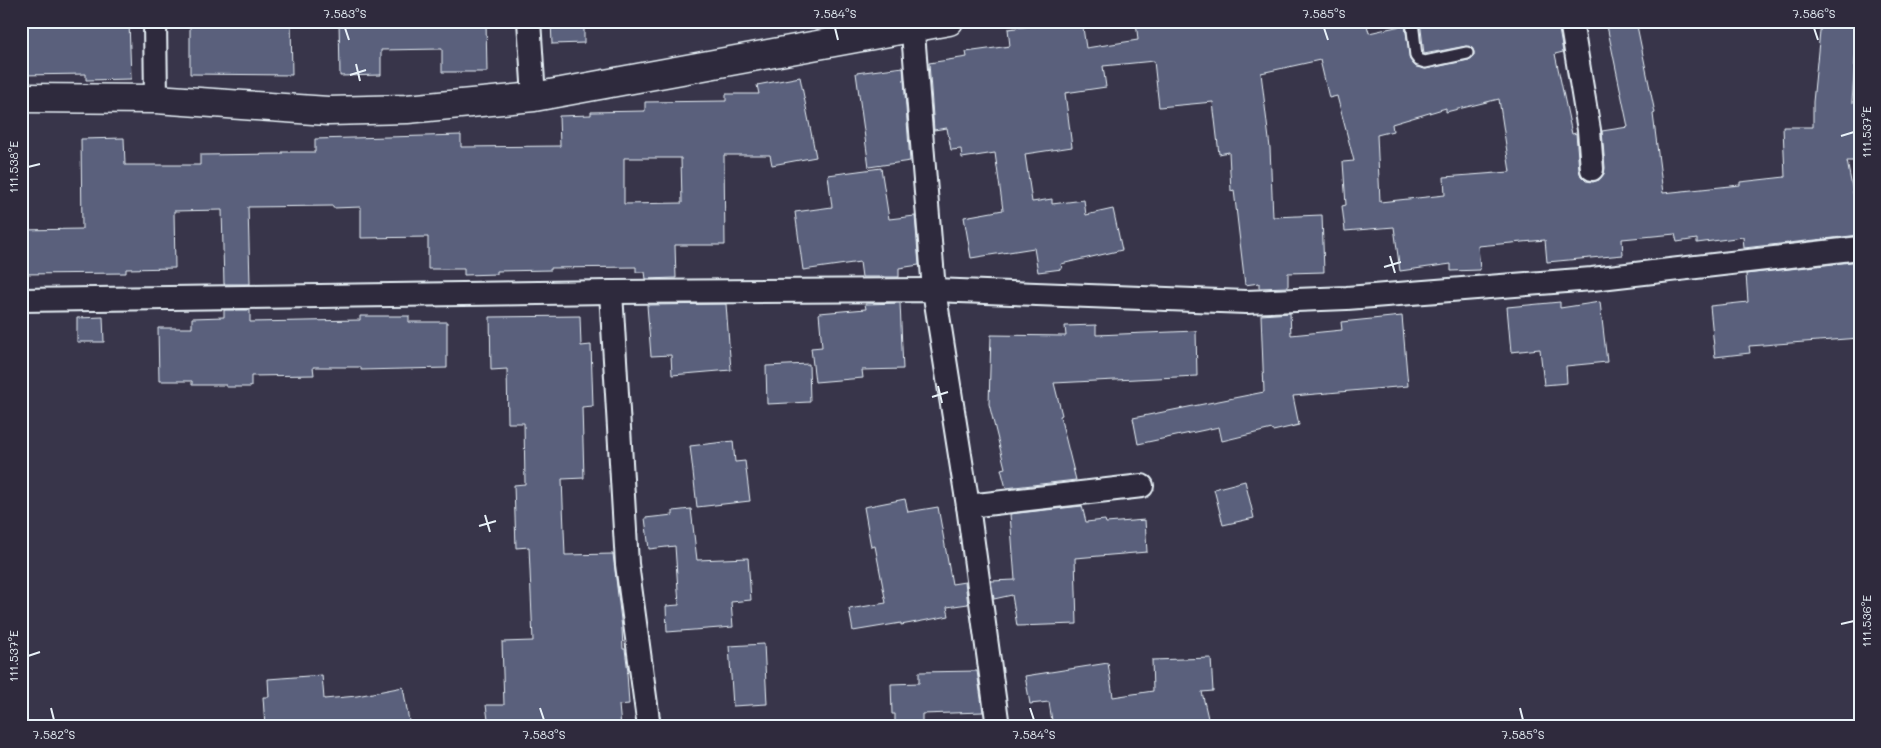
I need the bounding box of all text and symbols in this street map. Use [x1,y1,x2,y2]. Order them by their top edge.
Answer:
text: 7.583°S [324,5,367,21]
text: 7.584°S [814,5,857,21]
text: 7.585°S [1303,5,1346,21]
text: 7.586°S [1792,5,1836,21]
text: 111.537°E [1858,106,1874,158]
text: 111.538°E [5,141,21,193]
text: 111.536°E [1858,595,1874,647]
text: 111.537°E [5,630,21,682]
text: 7.582°S [33,726,76,742]
text: 7.583°S [523,726,566,742]
text: 7.584°S [1013,726,1056,742]
text: 7.585°S [1502,726,1545,742]

